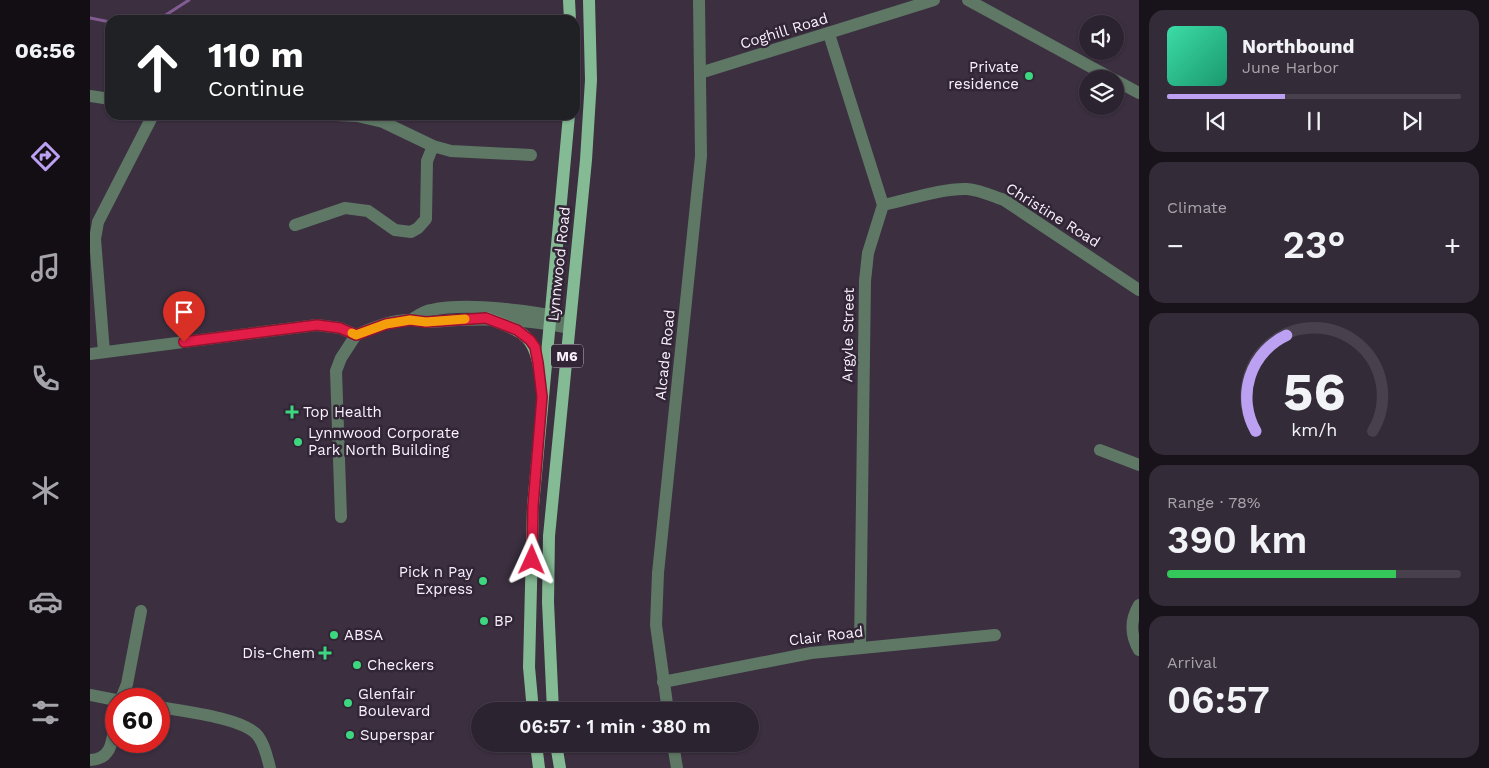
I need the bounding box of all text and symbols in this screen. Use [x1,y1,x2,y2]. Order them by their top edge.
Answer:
street label: Coghill Road [738,9,830,53]
map controls [1079,15,1124,115]
button: sound [1079,15,1124,60]
text: 110 m [208,34,304,76]
icon: ahead [125,35,190,100]
text: Northbound [1242,35,1354,58]
text: 06:56 [15,38,75,63]
place label: Private residence [948,58,1019,93]
text: June Harbor [1242,58,1339,77]
marker: Private residence [1023,70,1035,82]
button: layers [1079,70,1124,115]
text: Continue [208,76,305,101]
icon: previous [1202,107,1230,135]
icon: pause [1300,107,1328,135]
icon: next [1398,107,1426,135]
icon: directions [28,139,63,174]
street label: Christine Road [1003,179,1103,251]
text: Climate [1167,198,1227,217]
street label: Lynnwood Road [544,206,574,322]
text: 23° [1282,223,1346,267]
text: − [1167,229,1184,262]
text: + [1444,229,1461,262]
icon: music [28,250,63,285]
street label: Argyle Street [838,287,858,383]
pin [163,291,205,342]
icon: arrive [170,298,198,326]
street label: Alcade Road [651,309,679,401]
road number: M6 [551,344,583,368]
icon: phone [28,361,63,396]
text: 56 [1283,362,1345,423]
place label: Top Health [303,403,382,421]
marker: Top Health [285,405,299,419]
text: km/h [1291,419,1337,440]
place label: Lynnwood Corporate Park North Building [308,424,460,459]
marker: Lynnwood Corporate Park North Building [292,436,304,448]
icon: climate [28,473,63,508]
text: Range · 78% [1167,493,1260,512]
text: 390 km [1167,518,1307,562]
position arrow [505,533,557,585]
place label: Pick n Pay Express [399,563,473,598]
marker: Pick n Pay Express [477,575,489,587]
icon: car [28,584,63,619]
place label: BP [494,612,513,630]
marker: BP [478,615,490,627]
street label: Clair Road [788,623,864,649]
place label: ABSA [344,626,383,644]
marker: ABSA [328,629,340,641]
place label: Dis-Chem [242,644,315,662]
marker: Dis-Chem [319,647,331,659]
text: Arrival [1167,653,1217,672]
place label: Checkers [367,656,434,674]
marker: Checkers [351,659,363,671]
text: 06:57 [1167,678,1270,722]
place label: Glenfair Boulevard [358,685,430,720]
speed limit sign: 60 [105,688,170,753]
icon: filters [28,695,63,730]
marker: Glenfair Boulevard [342,697,354,709]
text: 06:57 · 1 min · 380 m [519,715,711,738]
place label: Superspar [360,726,435,744]
marker: Superspar [344,729,356,741]

